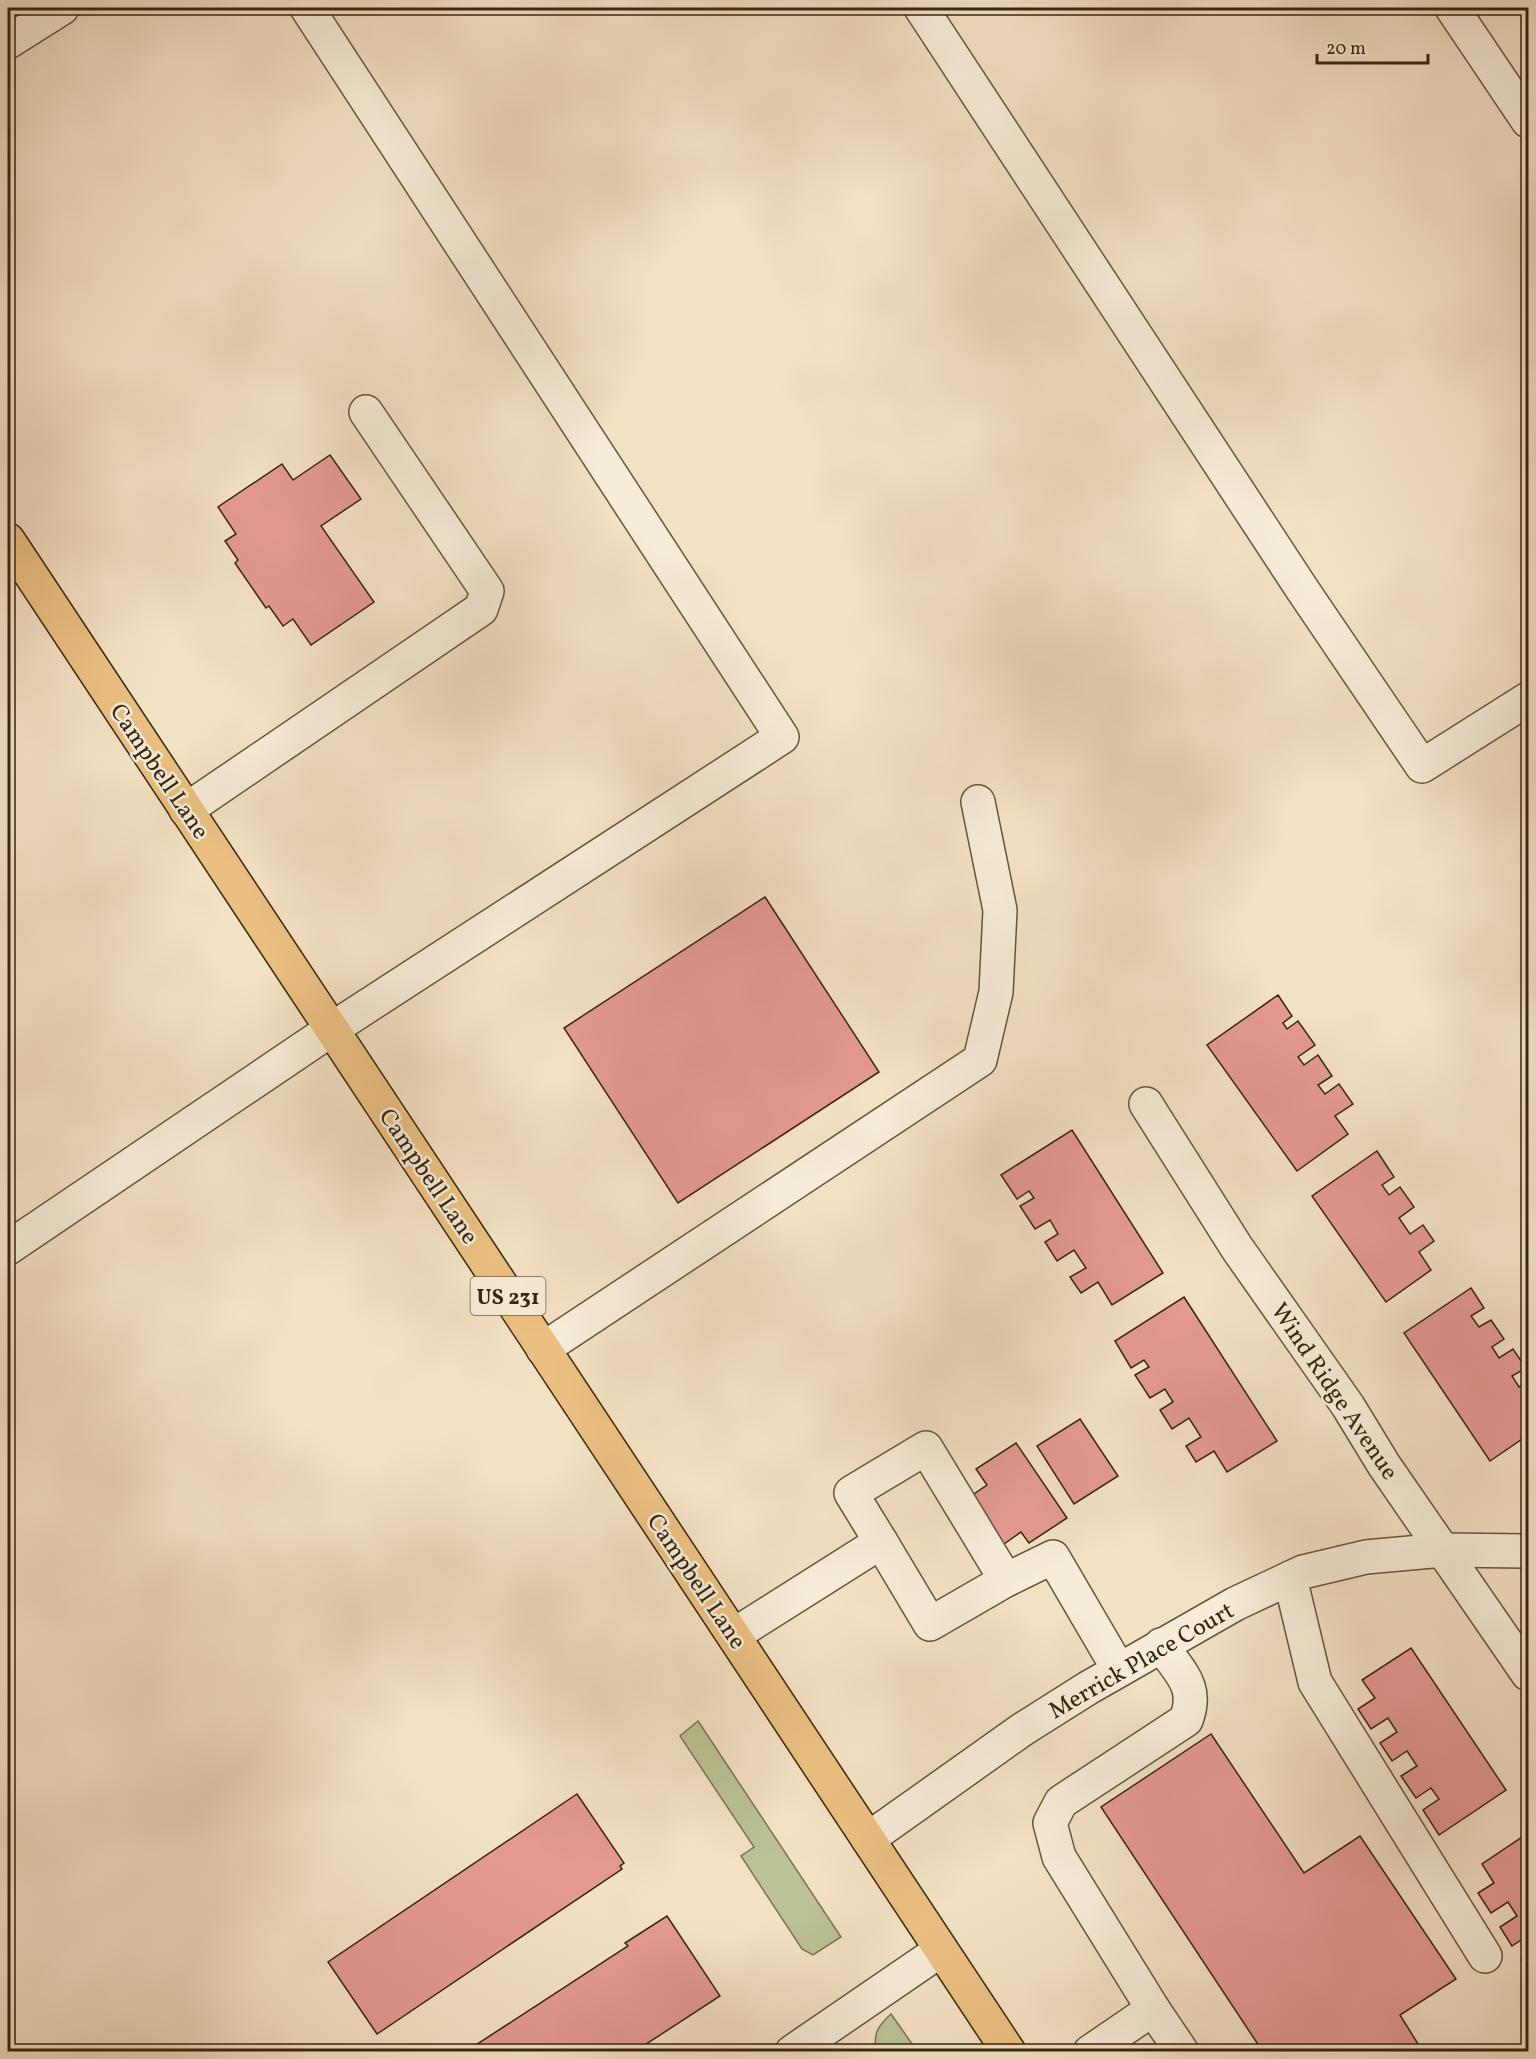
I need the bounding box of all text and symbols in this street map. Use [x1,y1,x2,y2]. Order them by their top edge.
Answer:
scale bar [1317,27,1428,65]
text: 20 m [1326,37,1366,62]
street label: Campbell Lane [100,697,216,847]
street label: Campbell Lane [369,1102,485,1252]
road number: US 231 [470,1277,546,1315]
street label: Wind Ridge Avenue [1261,1297,1405,1488]
street label: Campbell Lane [637,1507,753,1657]
street label: Merrick Place Court [1043,1595,1241,1729]

